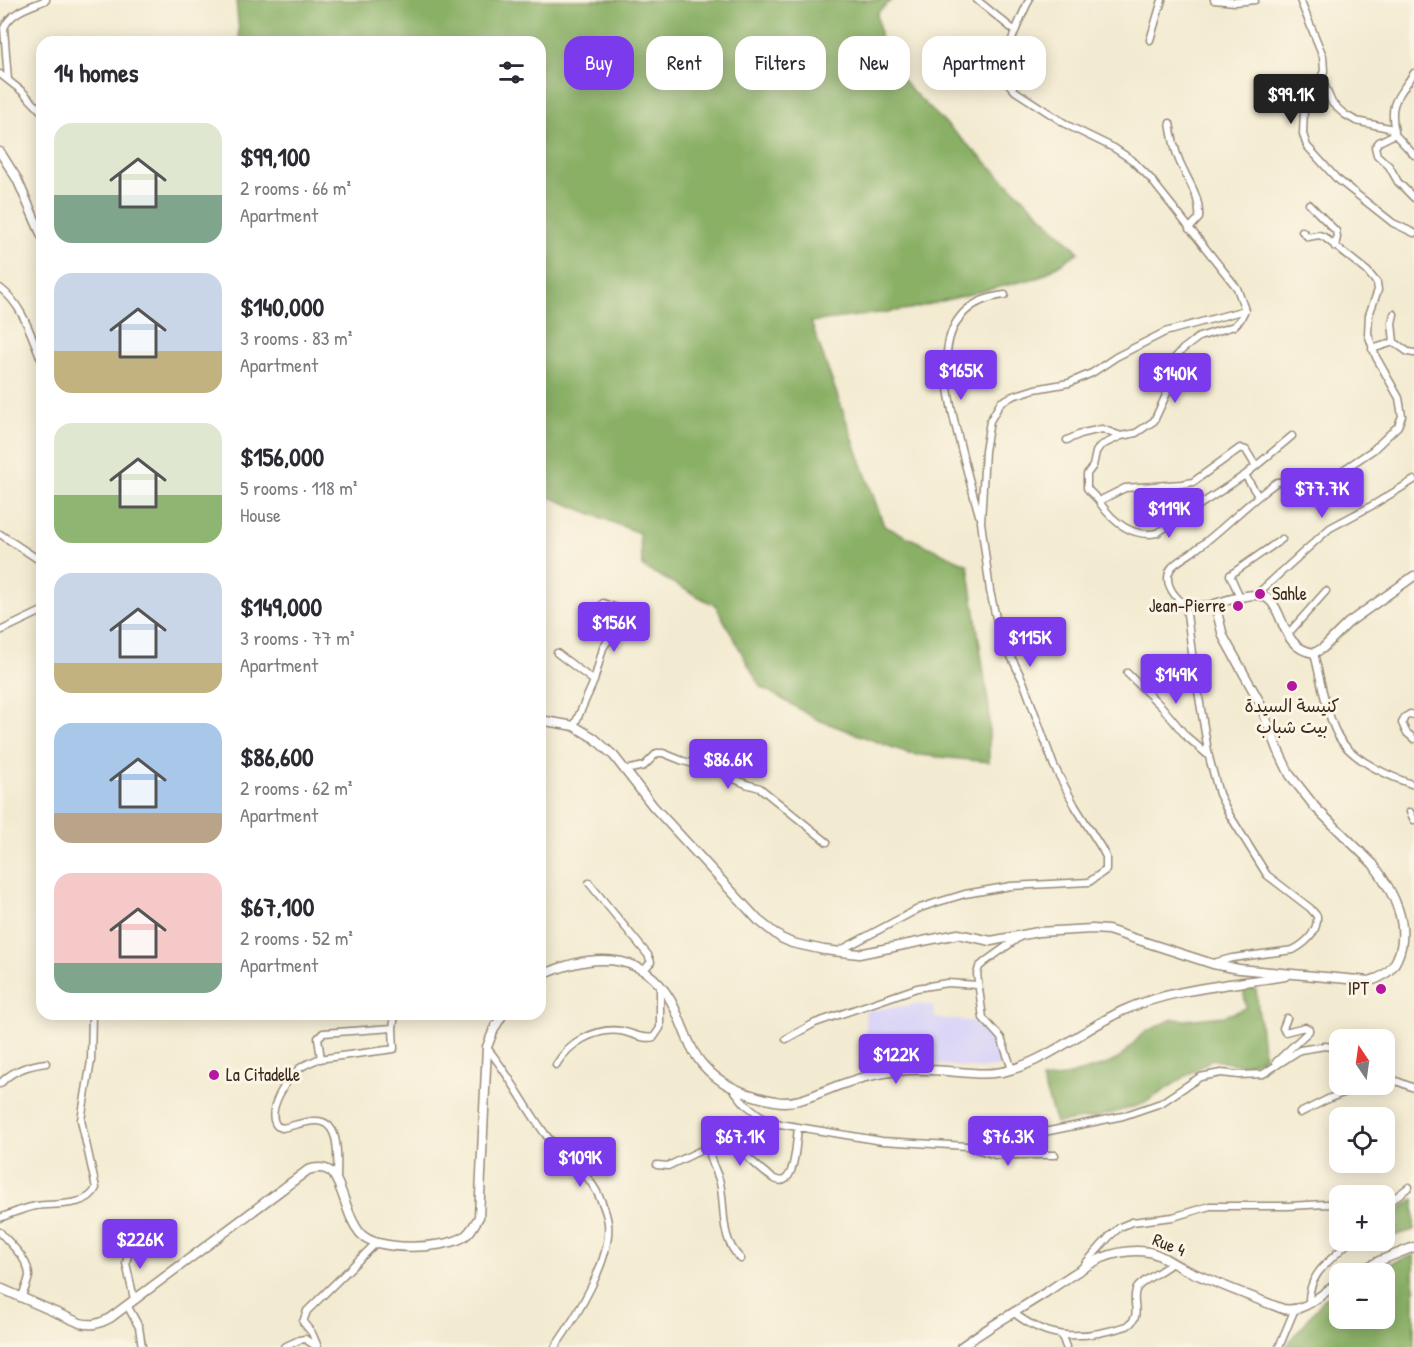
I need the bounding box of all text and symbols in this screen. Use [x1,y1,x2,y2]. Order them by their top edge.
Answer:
chip: Buy [564,36,634,90]
chip: Rent [646,36,723,90]
chip: Filters [735,36,826,90]
chip: New [838,36,910,90]
chip: Apartment [922,36,1046,90]
text: 14 homes [54,55,139,90]
icon: filters [495,56,528,89]
pin: $99.1K [1242,74,1340,125]
text: $99.1K [1268,80,1314,107]
text: $99,100 [240,139,310,174]
icon: home [102,147,174,219]
text: 2 rooms · 66 m² [240,174,351,201]
text: Apartment [240,201,318,228]
text: $140,000 [240,289,324,324]
icon: home [102,297,174,369]
text: 3 rooms · 83 m² [240,324,352,351]
pin: $165K [919,350,1003,401]
text: Apartment [240,351,318,378]
pin: $140K [1133,353,1217,404]
text: $165K [939,356,983,383]
text: $140K [1153,359,1197,386]
text: $156,000 [240,439,324,474]
icon: home [102,447,174,519]
pin: $77.7K [1273,468,1371,519]
text: 5 rooms · 118 m² [240,474,357,501]
text: $77.7K [1295,474,1349,501]
pin: $119K [1127,488,1211,539]
text: $119K [1148,494,1190,521]
text: House [240,501,281,528]
place label: Sahle [1272,581,1307,606]
marker: Sahle [1253,587,1267,601]
text: $149,000 [240,589,322,624]
place label: Jean-Pierre [1149,593,1226,618]
icon: home [102,597,174,669]
marker: Jean-Pierre [1231,599,1245,613]
pin: $156K [572,602,656,653]
text: $156K [592,608,636,635]
pin: $115K [988,617,1072,668]
text: $115K [1008,623,1052,650]
text: 3 rooms · 77 m² [240,624,354,651]
text: Apartment [240,651,318,678]
pin: $149K [1134,654,1218,705]
text: $149K [1155,660,1197,687]
marker: كنيسة السيدة بيت شباب [1285,679,1299,693]
place label: كنيسة السيدة بيت شباب [1244,693,1340,739]
text: $86,600 [240,739,314,774]
pin: $86.6K [679,739,777,790]
text: $86.6K [703,745,753,772]
icon: home [102,747,174,819]
text: 2 rooms · 62 m² [240,774,352,801]
text: Apartment [240,801,318,828]
text: $67,100 [240,889,314,924]
icon: home [102,897,174,969]
text: 2 rooms · 52 m² [240,924,353,951]
text: Apartment [240,951,318,978]
place label: IPT [1348,976,1370,1001]
marker: IPT [1374,982,1388,996]
north arrow [1329,1029,1395,1095]
map controls [1329,1029,1395,1329]
pin: $122K [854,1034,938,1085]
text: $122K [873,1040,919,1067]
place label: La Citadelle [226,1062,300,1087]
marker: La Citadelle [207,1068,221,1082]
button: locate [1329,1107,1395,1173]
pin: $67.1K [691,1116,789,1167]
pin: $76.3K [959,1116,1057,1167]
text: $67.1K [715,1122,765,1149]
text: $76.3K [982,1122,1034,1149]
pin: $109K [538,1137,622,1188]
text: $109K [558,1143,602,1170]
button: + [1329,1185,1395,1251]
pin: $226K [98,1219,182,1270]
text: $226K [116,1225,164,1252]
street label: Rue 4 [1149,1227,1190,1262]
button: − [1329,1263,1395,1329]

